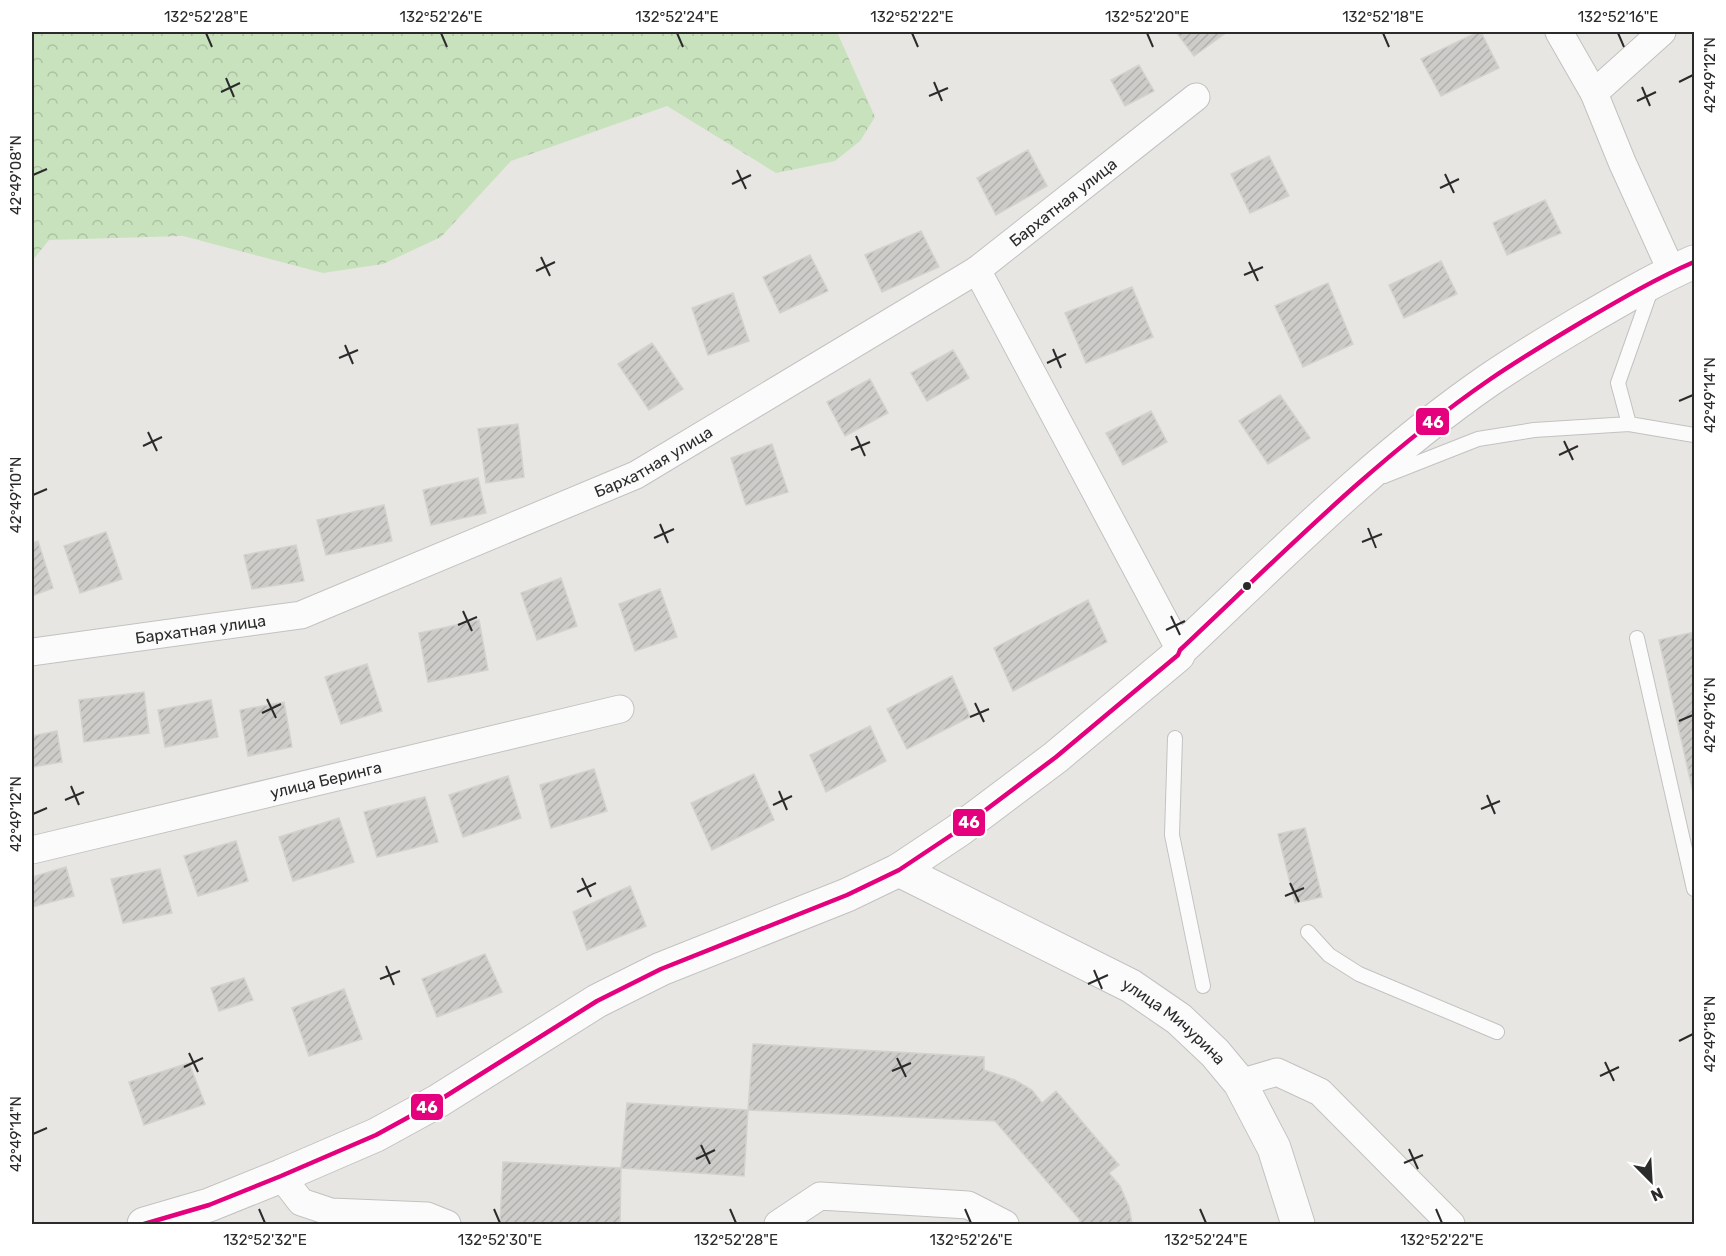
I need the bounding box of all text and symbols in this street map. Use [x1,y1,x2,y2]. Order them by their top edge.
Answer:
text: 132°52'28"E [164,8,248,26]
text: 132°52'26"E [399,8,483,26]
text: 132°52'24"E [635,8,719,26]
text: 132°52'22"E [870,8,954,26]
text: 132°52'20"E [1105,8,1189,26]
text: 132°52'18"E [1342,8,1424,26]
text: 132°52'16"E [1578,8,1658,26]
text: 42°49'12"N [1701,37,1719,113]
text: 42°49'08"N [7,135,25,215]
street label: Бархатная улица [1006,154,1121,251]
text: 42°49'14"N [1701,357,1719,433]
line badge: 46 [1415,407,1450,436]
text: 46 [1422,413,1444,432]
street label: Бархатная улица [592,422,716,501]
text: 42°49'10"N [7,457,25,533]
unlabelled marker [1241,580,1253,592]
street label: Бархатная улица [134,611,267,648]
text: 42°49'16"N [1701,677,1719,753]
street label: улица Беринга [268,758,383,803]
text: 42°49'12"N [7,776,25,852]
line badge: 46 [952,808,986,837]
text: 46 [958,813,980,832]
street label: улица Мичурина [1119,974,1229,1068]
text: 42°49'18"N [1701,996,1719,1072]
line badge: 46 [410,1093,444,1121]
text: 42°49'14"N [7,1096,25,1172]
text: 46 [416,1098,438,1117]
north arrow [1621,1151,1681,1211]
text: N [1648,1183,1666,1205]
text: 132°52'32"E [223,1231,307,1249]
text: 132°52'30"E [458,1231,542,1249]
text: 132°52'28"E [694,1231,778,1249]
text: 132°52'26"E [929,1231,1013,1249]
text: 132°52'24"E [1164,1231,1248,1249]
text: 132°52'22"E [1400,1231,1484,1249]

